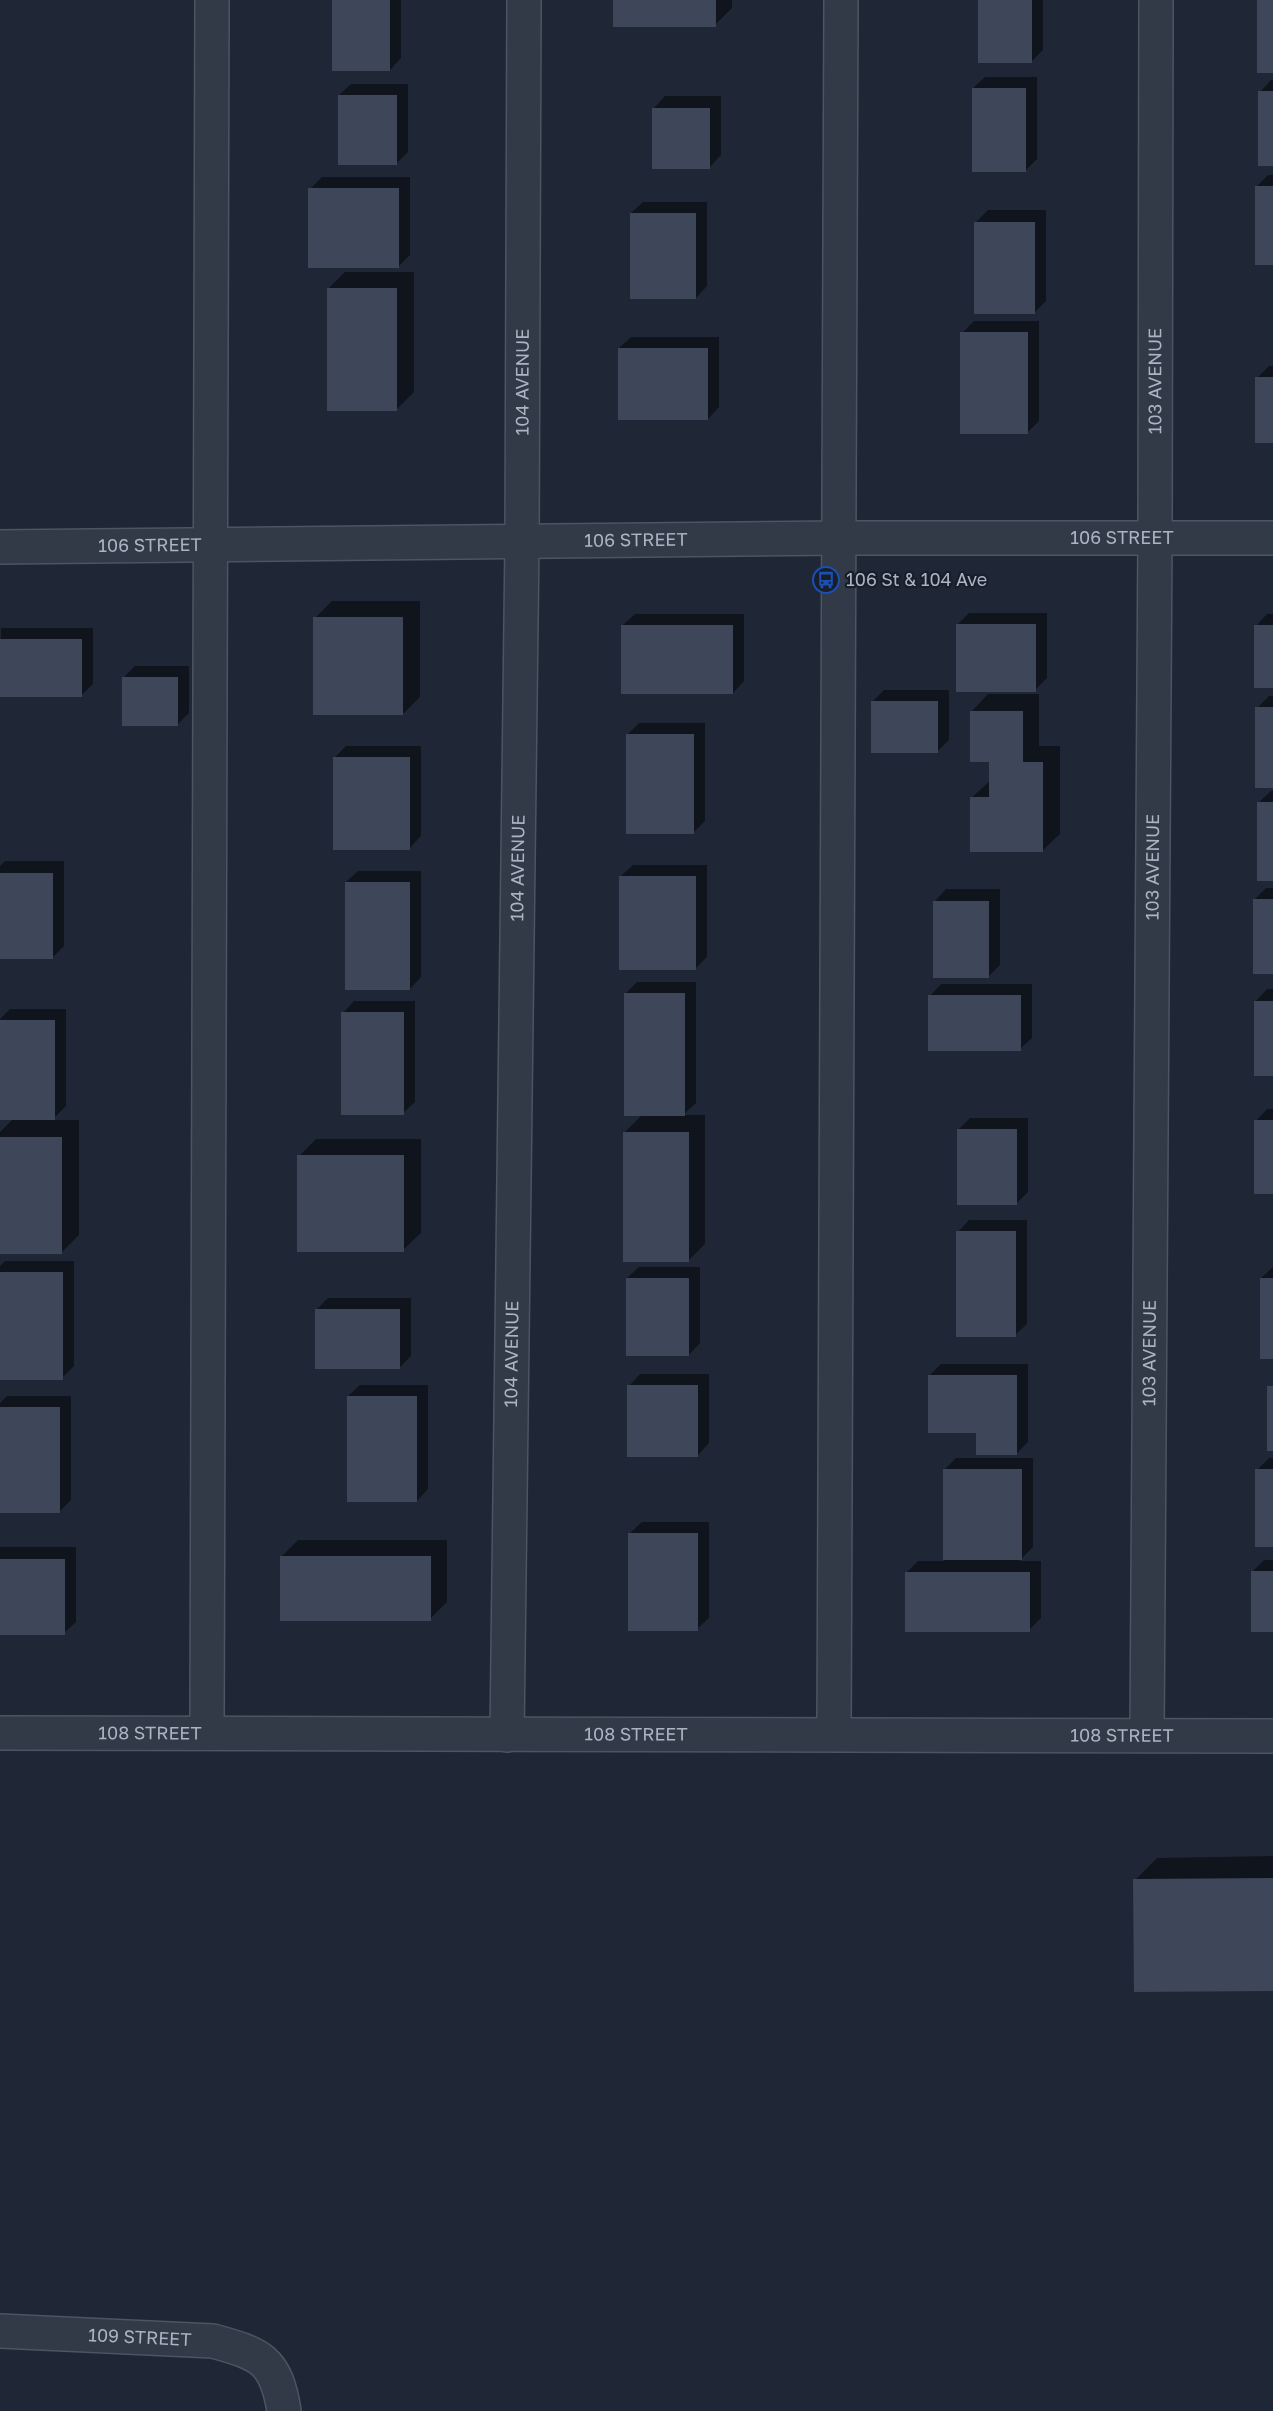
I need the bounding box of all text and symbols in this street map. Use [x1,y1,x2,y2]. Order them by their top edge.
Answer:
street label: 103 AVENUE [1143,328,1165,434]
street label: 104 AVENUE [510,329,533,435]
street label: 106 STREET [1070,526,1174,548]
street label: 106 STREET [584,528,688,551]
street label: 106 STREET [98,533,202,556]
bus stop icon: 106 St & 104 Ave [811,565,841,595]
place label: 106 St & 104 Ave [846,568,987,590]
street label: 103 AVENUE [1140,814,1163,920]
street label: 104 AVENUE [505,815,529,922]
street label: 103 AVENUE [1137,1300,1160,1406]
street label: 104 AVENUE [499,1301,522,1408]
street label: 108 STREET [98,1721,202,1743]
street label: 108 STREET [584,1722,688,1745]
street label: 108 STREET [1070,1724,1174,1746]
street label: 109 STREET [88,2323,192,2350]

